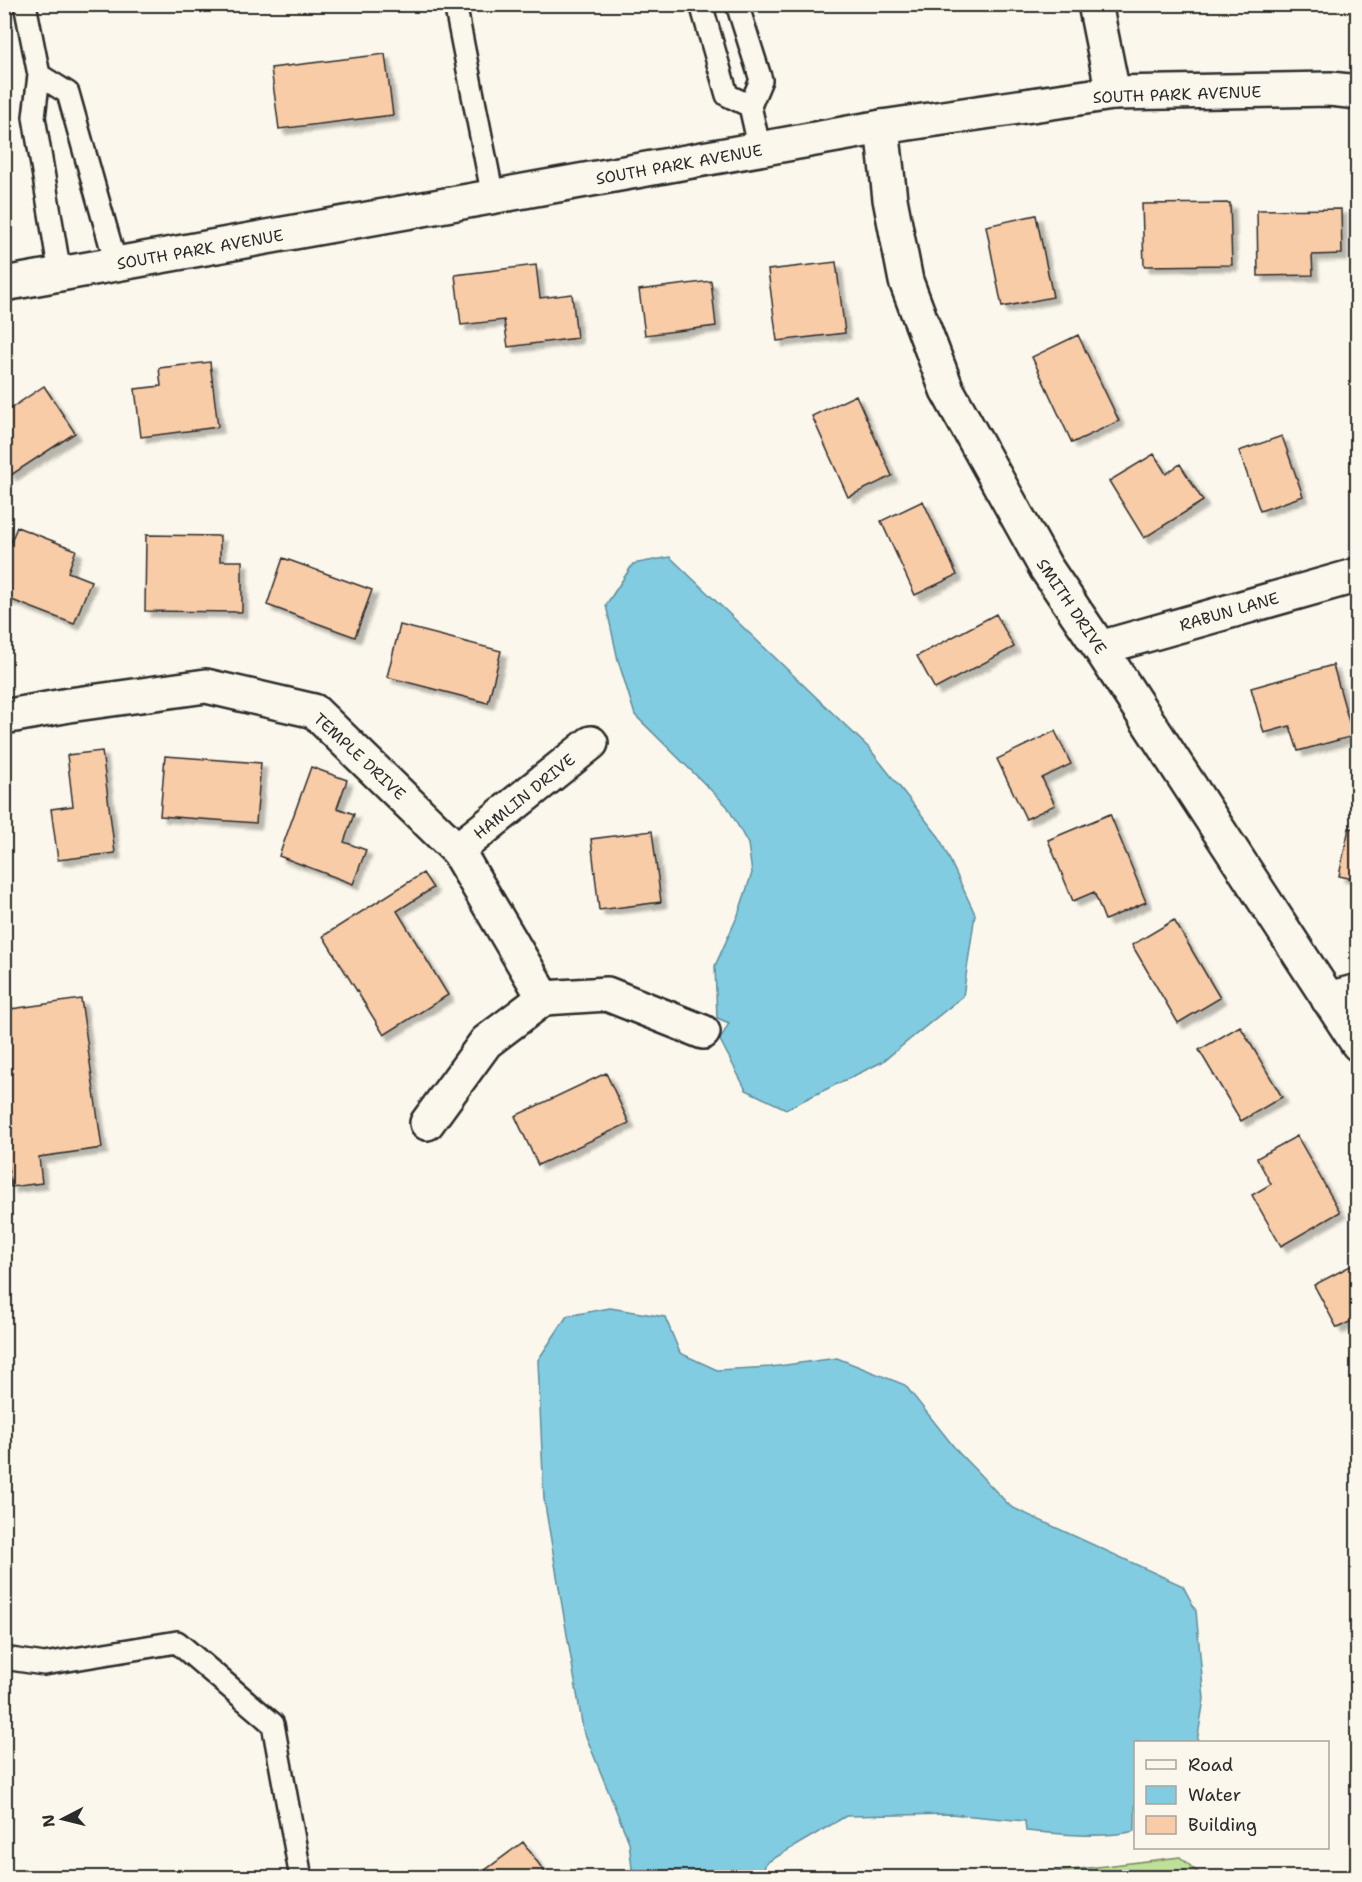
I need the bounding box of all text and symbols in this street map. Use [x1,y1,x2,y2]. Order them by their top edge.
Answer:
street label: SOUTH PARK AVENUE [1092,81,1262,108]
street label: SOUTH PARK AVENUE [594,140,764,189]
street label: SOUTH PARK AVENUE [115,225,285,274]
street label: SMITH DRIVE [1032,554,1111,658]
street label: RABUN LANE [1177,587,1281,636]
street label: TEMPLE DRIVE [309,708,410,805]
street label: HAMLIN DRIVE [469,749,579,844]
legend [1134,1741,1329,1849]
text: Road [1188,1753,1233,1777]
text: Water [1188,1783,1241,1807]
north arrow [33,1789,93,1849]
text: N [37,1813,60,1828]
text: Building [1188,1813,1257,1837]

